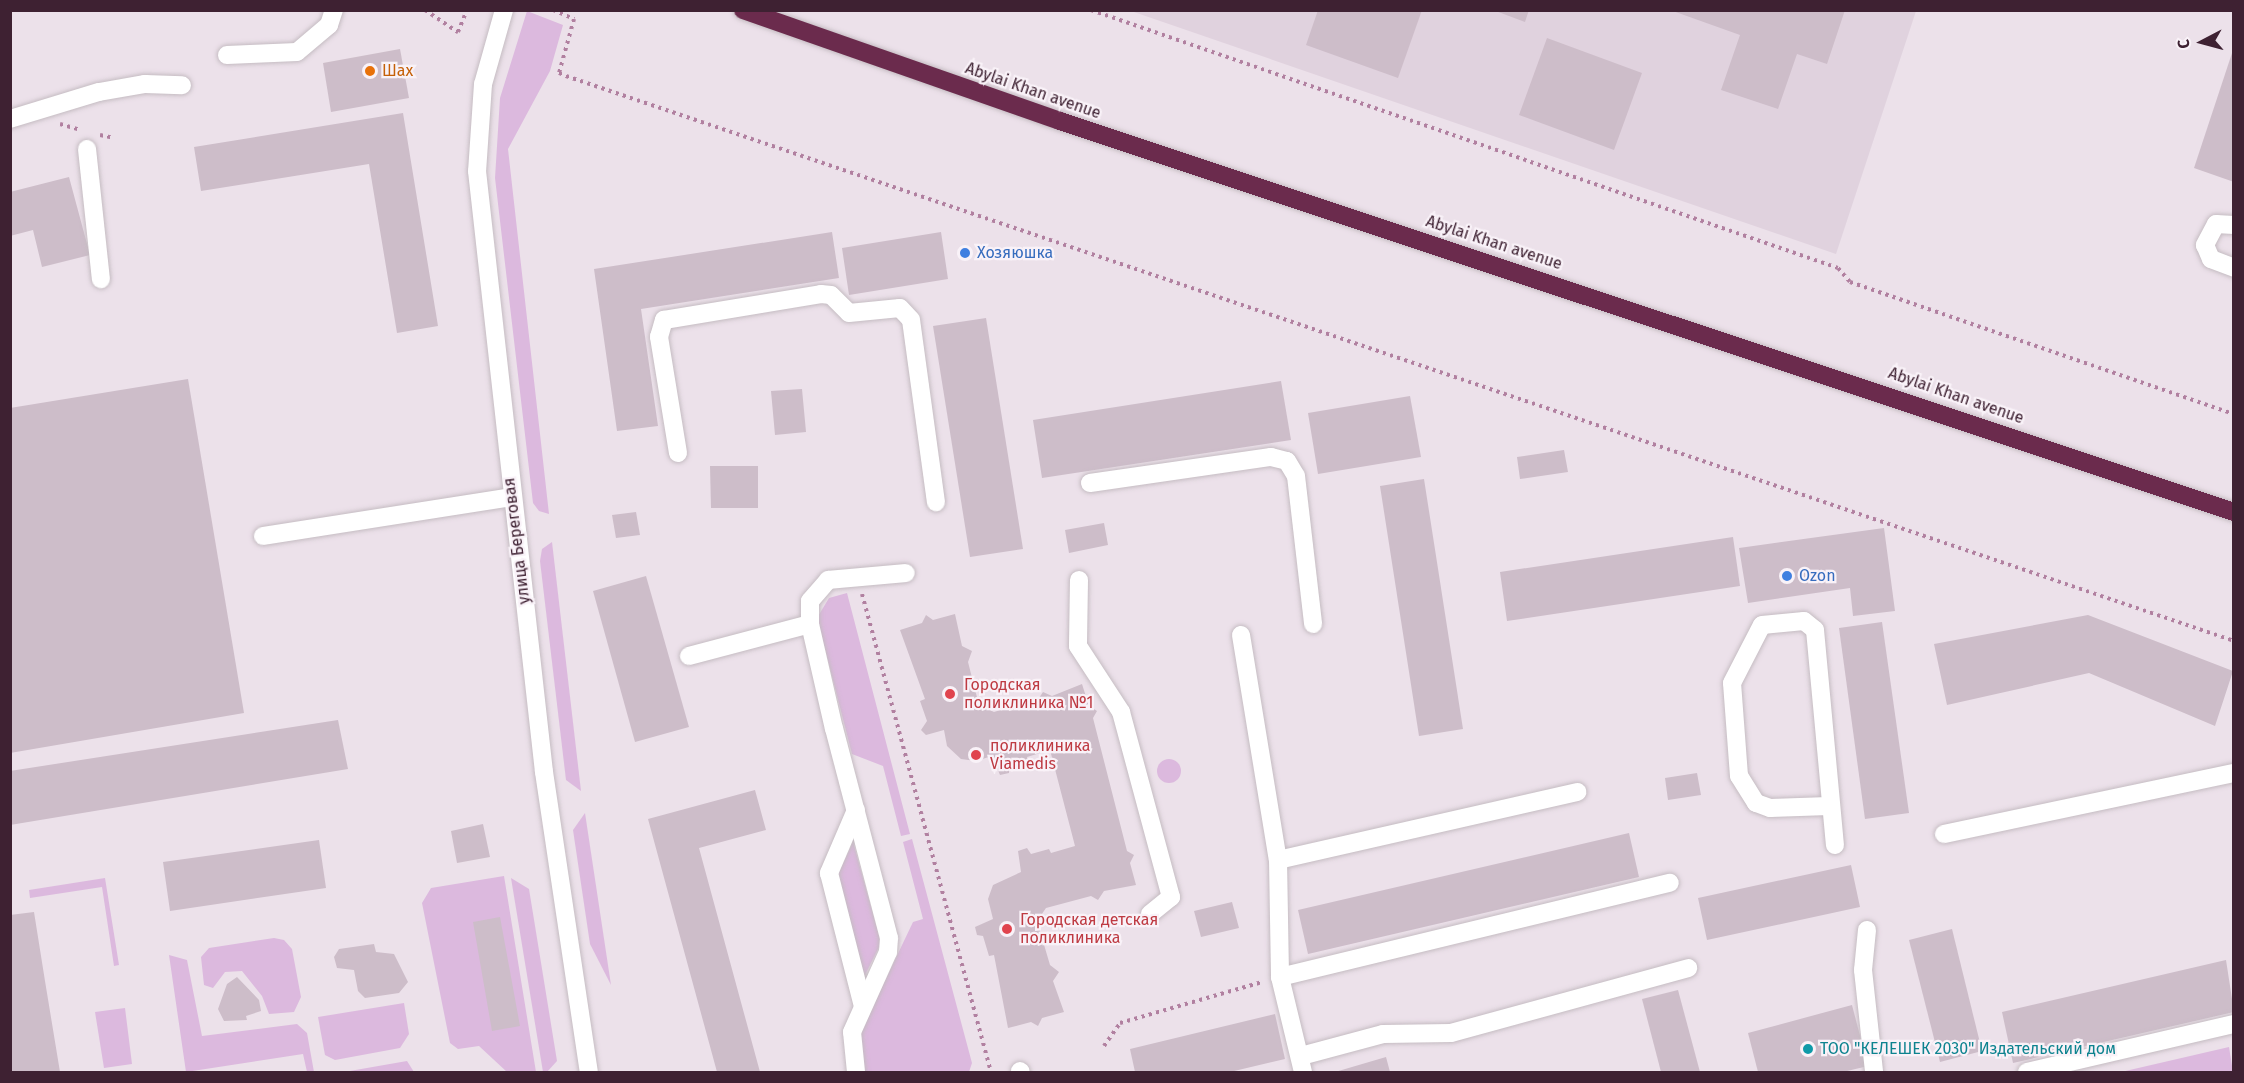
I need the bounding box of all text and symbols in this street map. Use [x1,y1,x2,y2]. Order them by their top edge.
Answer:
north arrow [2172,12,2232,72]
text: С [2174,38,2194,50]
street label: Abylai Khan avenue [963,59,1103,123]
place label: Шах [382,61,413,81]
marker: Шах [363,64,377,78]
street label: Abylai Khan avenue [1423,212,1565,274]
place label: Хозяюшка [977,243,1053,263]
marker: Хозяюшка [958,246,972,260]
street label: Abylai Khan avenue [1886,364,2026,428]
street label: улица Береговая [500,477,534,605]
place label: Ozon [1799,566,1836,586]
marker: Ozon [1780,569,1794,583]
place label: Городская поликлиника №1 [964,675,1094,713]
marker: Городская поликлиника №1 [941,685,959,703]
place label: поликлиника Viamedis [990,736,1090,774]
marker: поликлиника Viamedis [967,746,985,764]
place label: Городская детская поликлиника [1020,910,1158,948]
marker: Городская детская поликлиника [998,920,1016,938]
place label: ТОО "КЕЛЕШЕК 2030" Издательский дом [1820,1039,2116,1059]
marker: ТОО "КЕЛЕШЕК 2030" Издательский дом [1801,1042,1815,1056]

